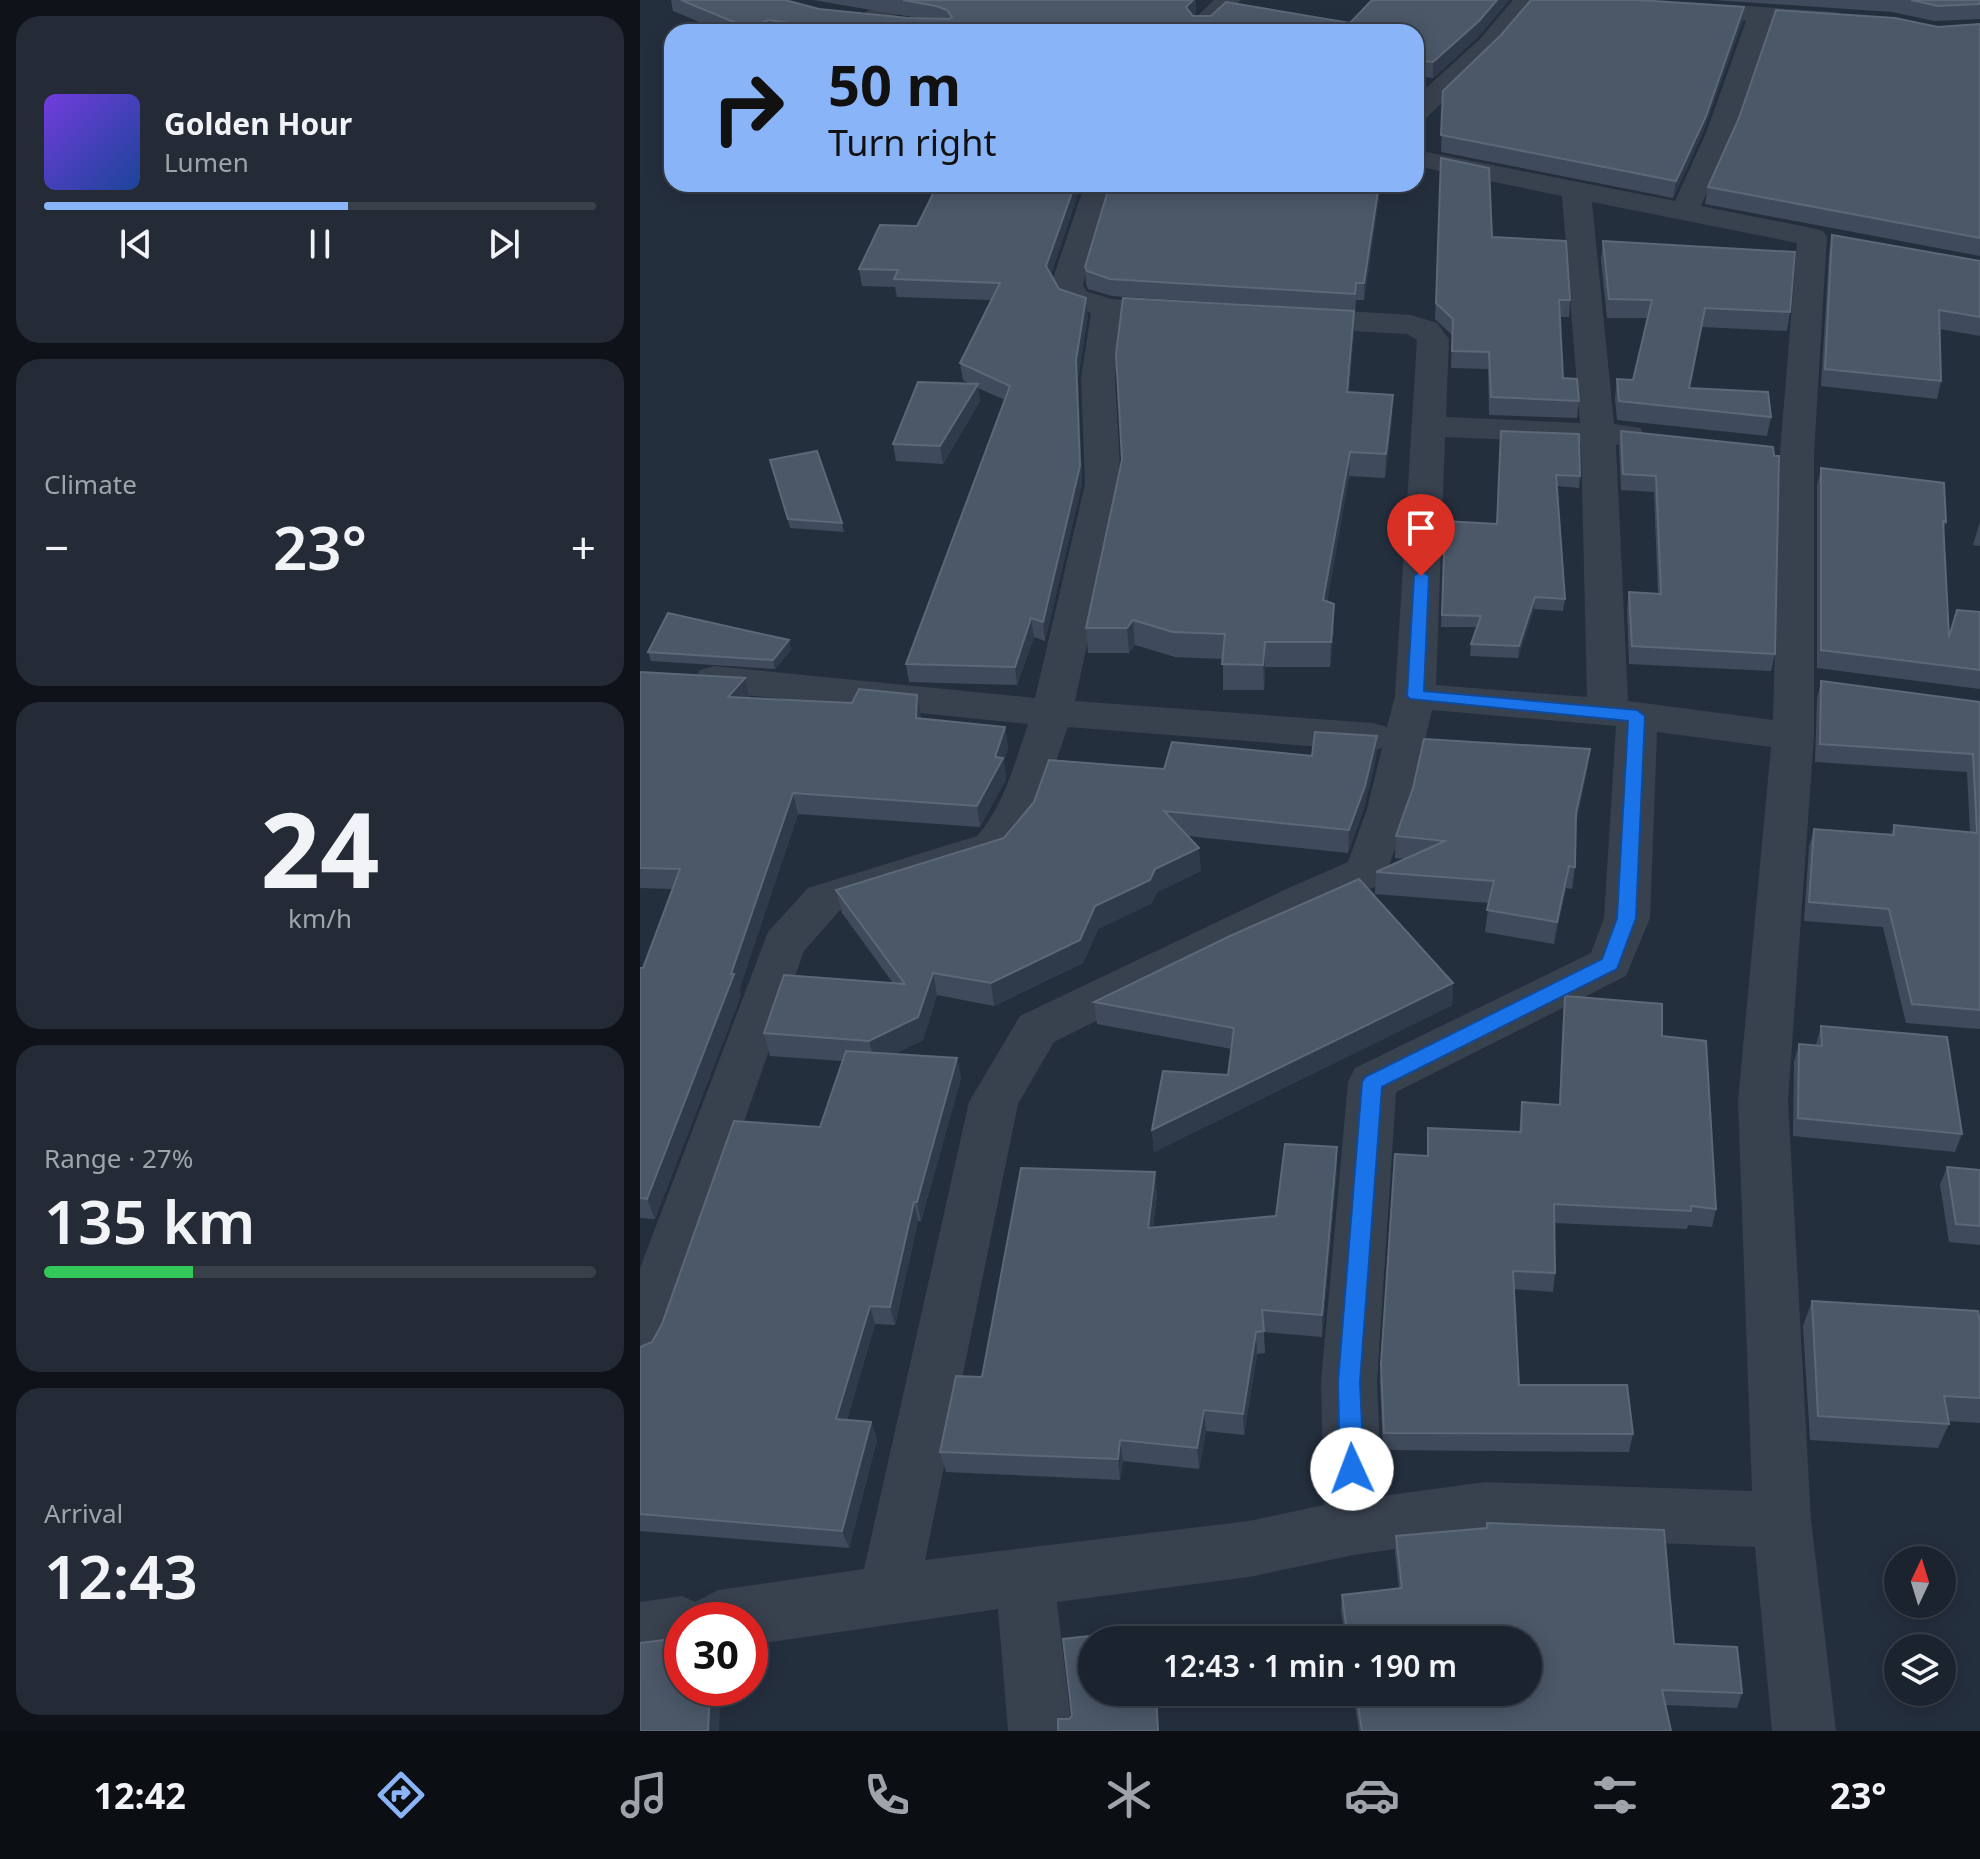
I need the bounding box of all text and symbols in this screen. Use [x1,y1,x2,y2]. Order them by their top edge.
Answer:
text: 50 m [828,46,961,122]
icon: right [696,56,800,160]
text: Golden Hour [164,103,352,144]
text: Turn right [828,118,996,167]
text: Lumen [164,144,249,180]
icon: previous [114,222,158,266]
icon: pause [298,222,342,266]
icon: next [482,222,526,266]
text: Climate [44,466,137,502]
pin [1387,494,1455,576]
text: 23° [273,506,367,588]
icon: arrive [1399,506,1443,550]
text: − [44,517,69,577]
text: + [571,517,596,577]
text: 24 [261,777,379,918]
text: km/h [288,900,352,936]
text: Range · 27% [44,1140,193,1176]
text: 135 km [44,1180,255,1262]
position arrow [1310,1427,1394,1511]
text: Arrival [44,1495,123,1531]
text: 12:43 [44,1535,198,1617]
north arrow [1884,1546,1956,1618]
map controls [1884,1546,1956,1706]
speed limit sign: 30 [664,1602,768,1706]
button: layers [1884,1634,1956,1706]
text: 12:43 · 1 min · 190 m [1163,1645,1457,1686]
icon: directions [373,1767,429,1823]
icon: music [616,1767,672,1823]
icon: phone [859,1767,915,1823]
icon: climate [1101,1767,1157,1823]
icon: car [1344,1767,1400,1823]
icon: filters [1587,1767,1643,1823]
text: 12:42 [93,1771,186,1820]
text: 23° [1830,1771,1887,1820]

